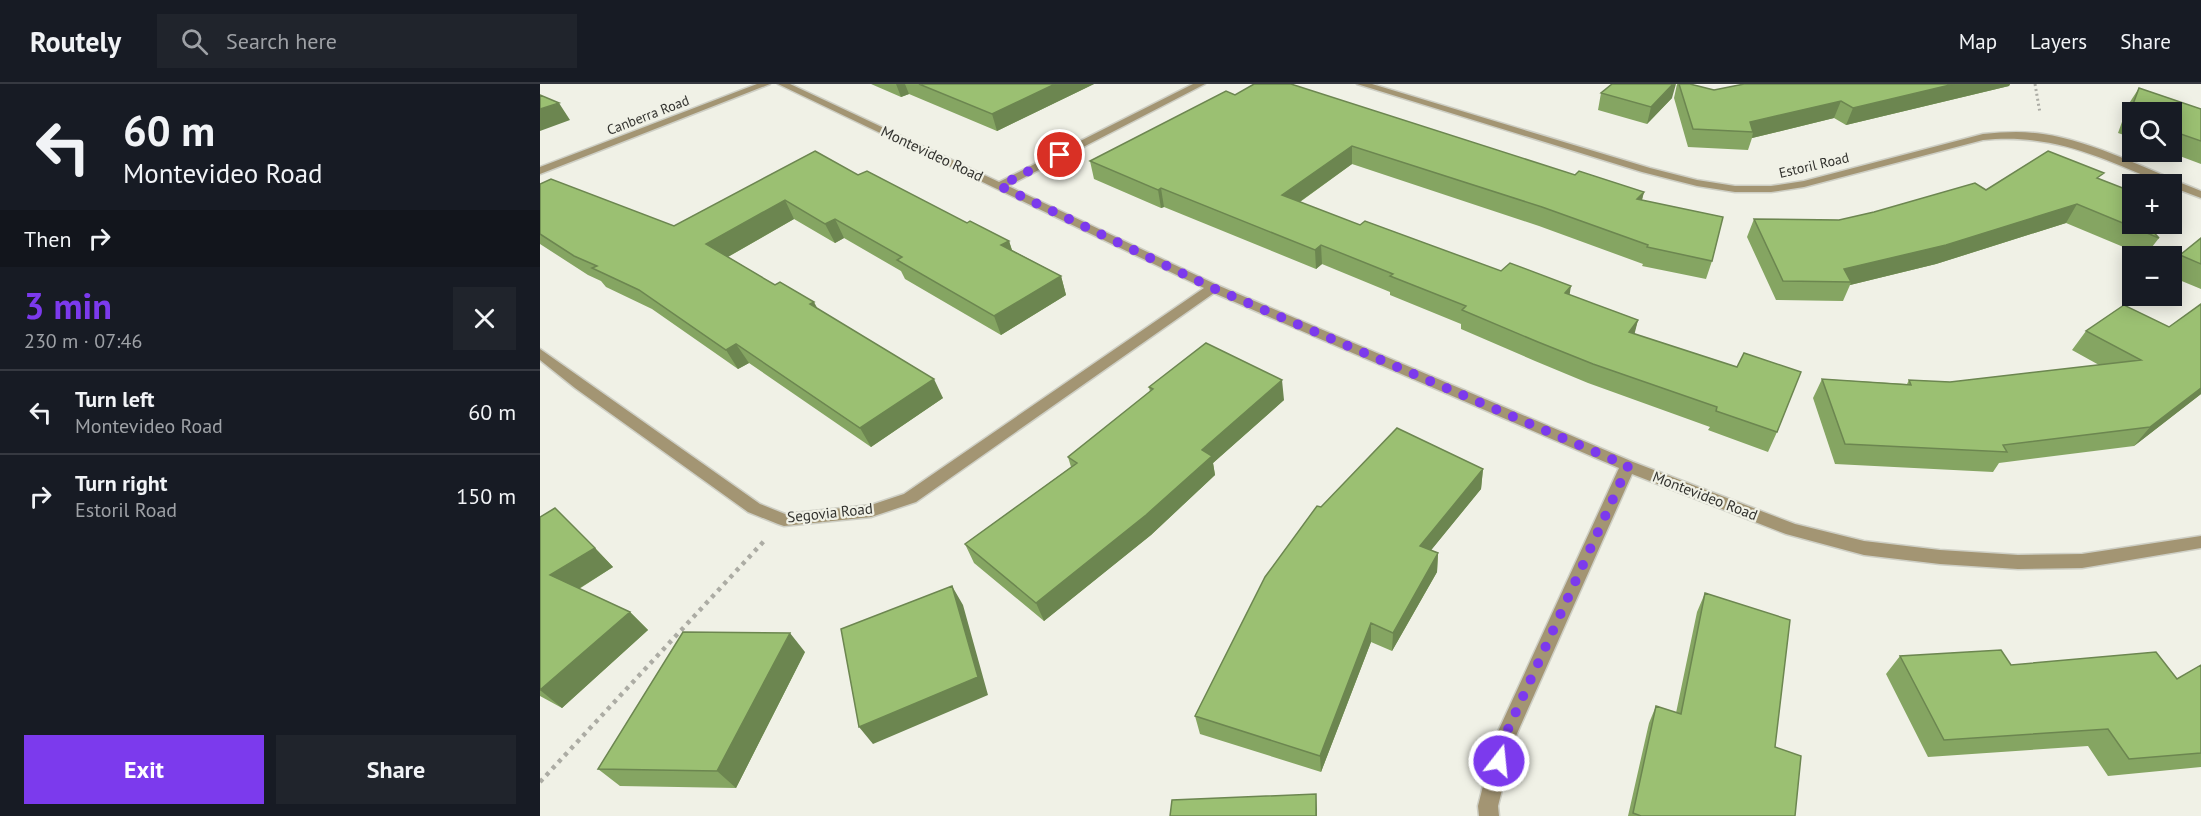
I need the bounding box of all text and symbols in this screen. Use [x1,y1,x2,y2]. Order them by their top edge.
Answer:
search box [157,14,577,68]
text: Routely [30,23,121,60]
icon: search [178,25,211,58]
text: Search here [226,27,337,55]
text: Map [1959,28,1997,55]
text: Layers [2030,28,2087,55]
text: Share [2120,28,2171,55]
street label: Canberra Road [604,91,692,139]
map controls [2122,102,2182,306]
button: search [2122,102,2182,162]
text: 60 m [123,103,215,158]
icon: left [24,108,102,186]
street label: Montevideo Road [878,122,986,186]
pin [1034,129,1085,180]
icon: arrive [1043,138,1076,171]
street label: Estoril Road [1777,148,1851,182]
text: Montevideo Road [123,156,323,190]
button: + [2122,174,2182,234]
icon: right [83,222,116,255]
text: Then [24,225,71,253]
button: − [2122,246,2182,306]
text: 3 min [24,282,112,329]
button: close [453,287,516,350]
text: 230 m · 07:46 [24,328,142,354]
text: Turn left [75,385,155,413]
icon: left [24,396,57,429]
text: 60 m [468,398,516,426]
text: Montevideo Road [75,413,223,439]
street label: Montevideo Road [1650,467,1760,524]
text: Turn right [75,469,167,497]
icon: right [24,480,57,513]
text: 150 m [456,482,516,510]
text: Estoril Road [75,497,177,523]
street label: Segovia Road [786,499,874,526]
position arrow [1467,729,1531,793]
button: Exit [24,735,264,804]
button: Share [276,735,516,804]

